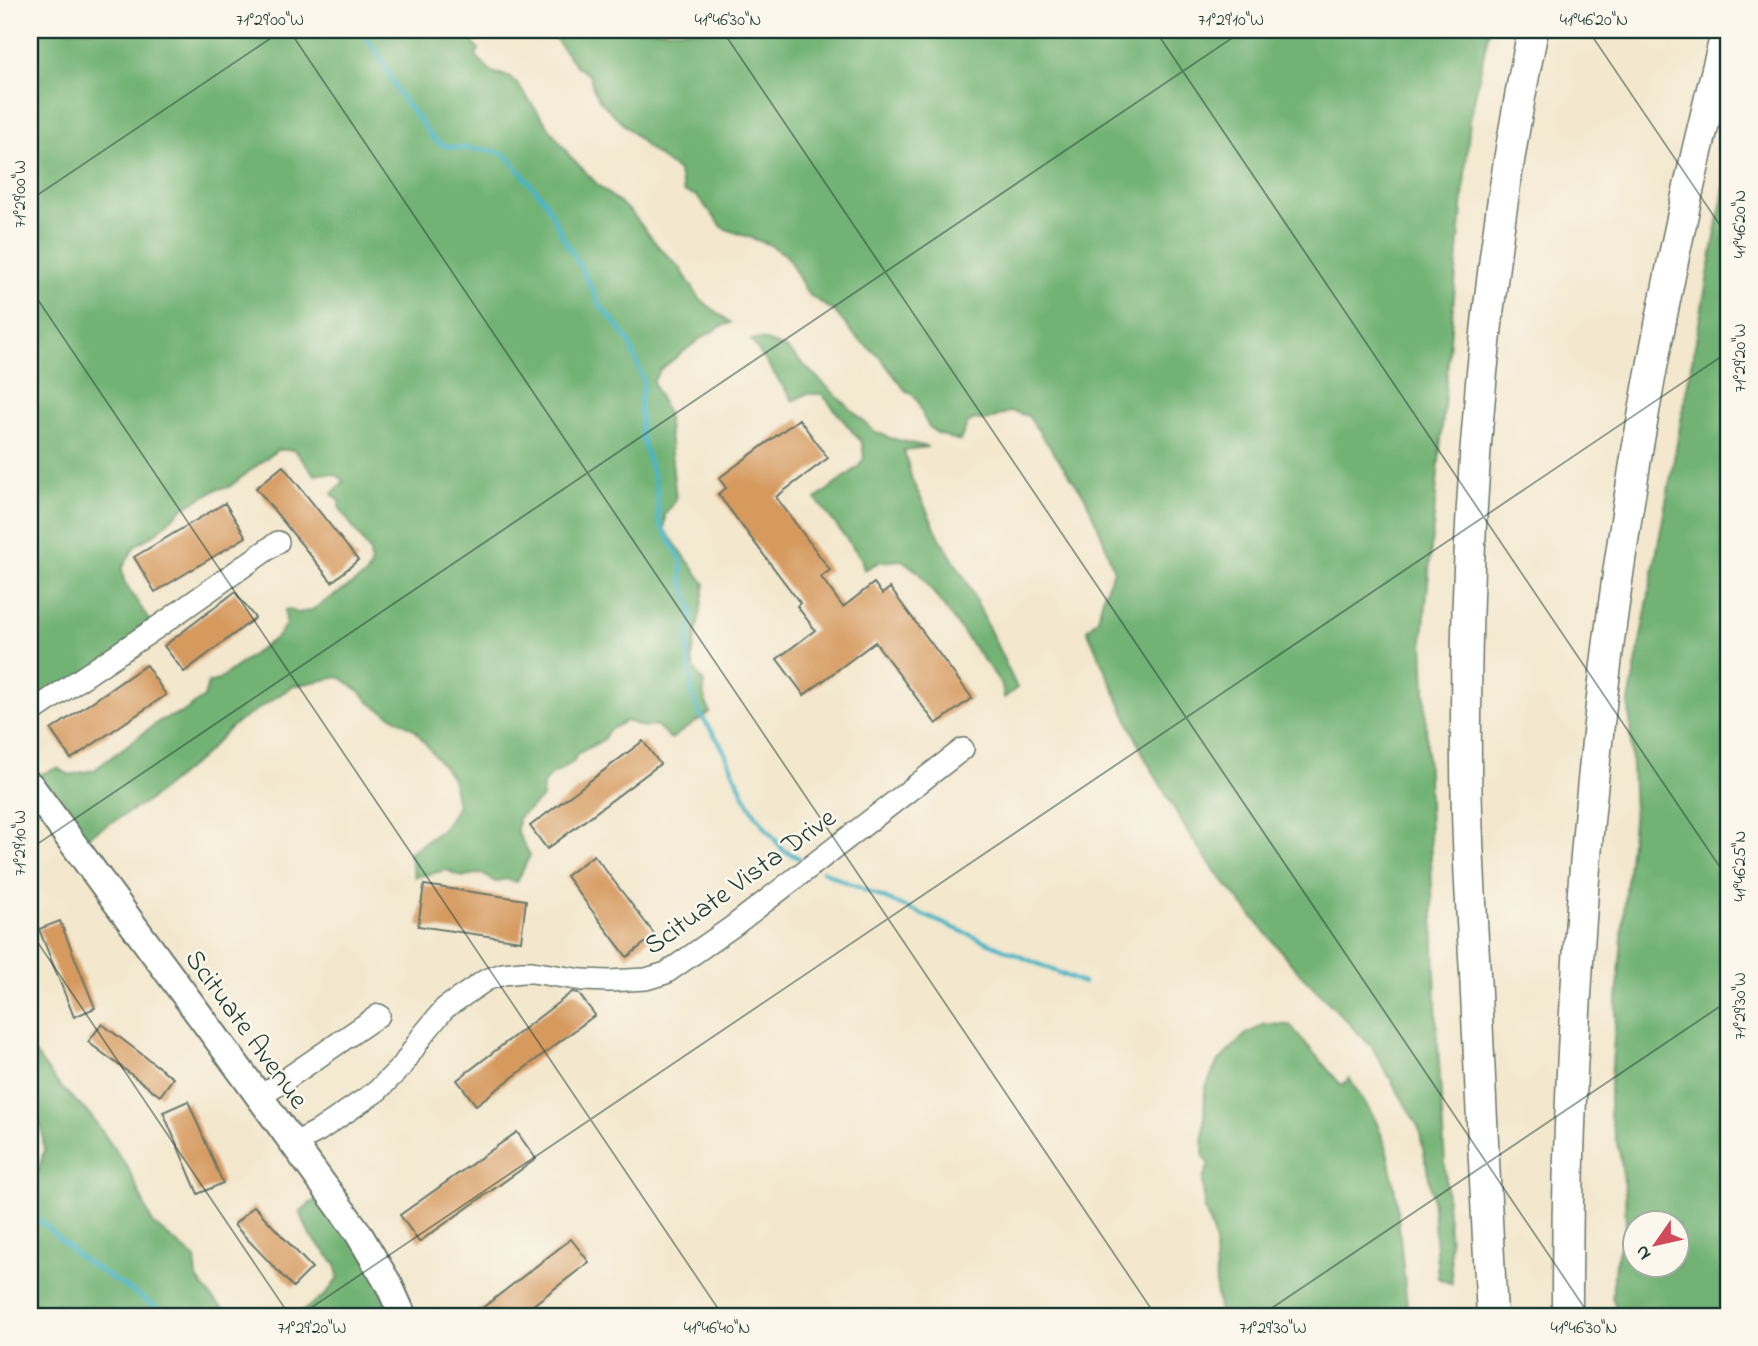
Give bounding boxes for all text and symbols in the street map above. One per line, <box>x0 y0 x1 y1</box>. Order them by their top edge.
text: 71°29'00"W <box>236 8 304 34</box>
text: 41°46'30"N <box>695 8 761 34</box>
text: 71°29'10"W <box>1198 8 1264 34</box>
text: 41°46'20"N <box>1560 8 1628 34</box>
text: 71°29'00"W <box>8 160 34 228</box>
text: 41°46'20"N <box>1728 190 1754 258</box>
text: 71°29'20"W <box>1728 323 1754 393</box>
street label: Scituate Vista Drive <box>636 799 846 967</box>
text: 71°29'10"W <box>8 810 34 876</box>
text: 41°46'25"N <box>1728 831 1754 901</box>
street label: Scituate Avenue <box>173 942 317 1119</box>
text: 71°29'30"W <box>1728 972 1754 1040</box>
north arrow <box>1622 1210 1692 1280</box>
text: N <box>1629 1239 1659 1265</box>
text: 71°29'20"W <box>277 1316 347 1342</box>
text: 41°46'40"N <box>684 1316 750 1342</box>
text: 71°29'30"W <box>1239 1316 1307 1342</box>
text: 41°46'30"N <box>1551 1316 1617 1342</box>

